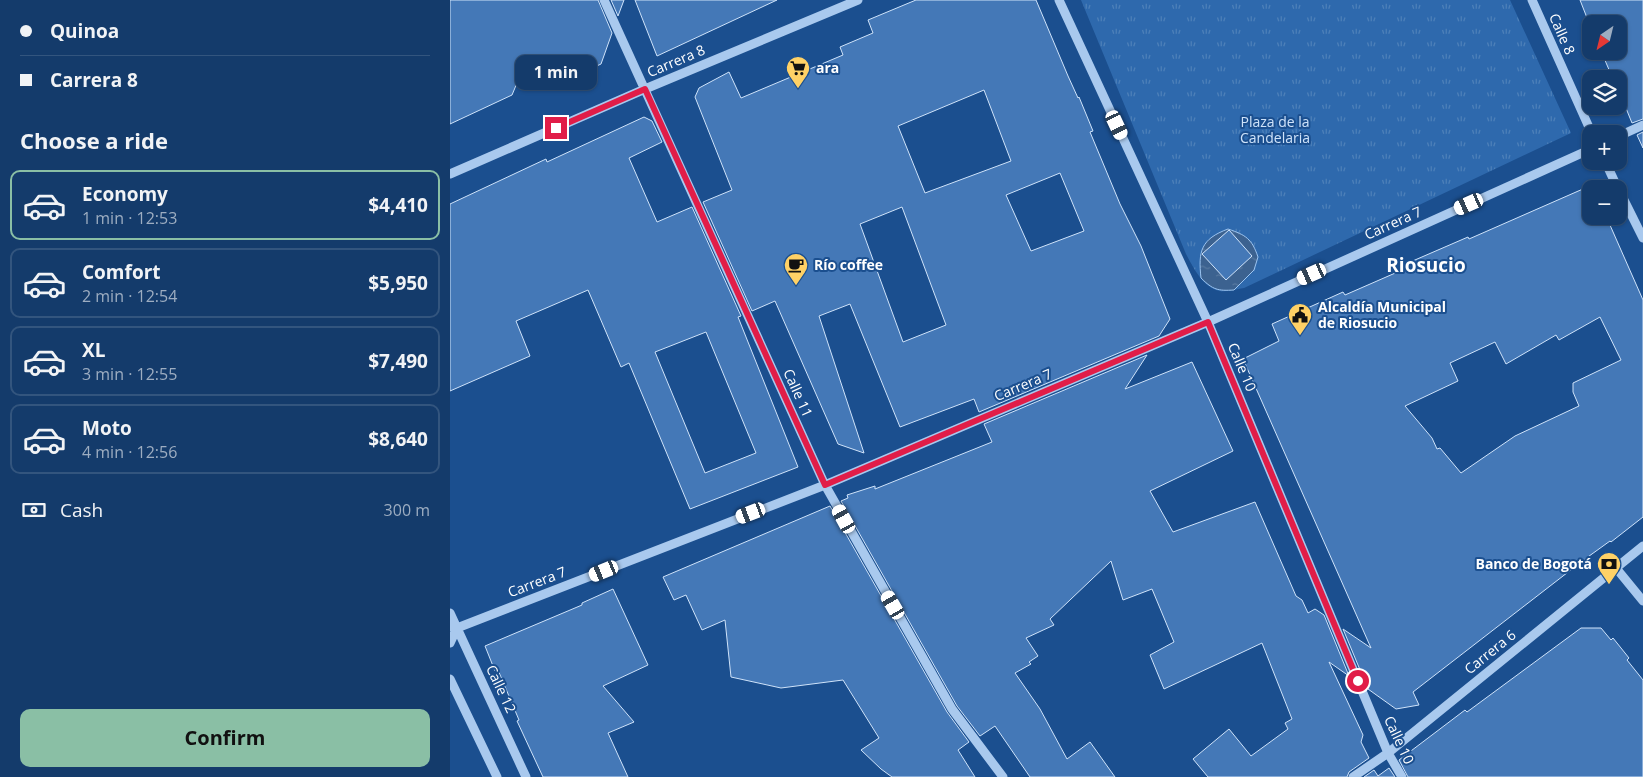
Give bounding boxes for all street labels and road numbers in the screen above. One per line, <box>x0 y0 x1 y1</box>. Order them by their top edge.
street label: Calle 8 <box>1545 10 1580 57</box>
street label: Carrera 8 <box>644 40 708 81</box>
street label: Carrera 7 <box>1361 201 1425 244</box>
street label: Calle 10 <box>1224 340 1261 394</box>
street label: Carrera 7 <box>991 364 1055 405</box>
street label: Calle 11 <box>779 366 818 420</box>
street label: Carrera 7 <box>505 562 569 601</box>
street label: Carrera 6 <box>1460 625 1519 678</box>
street label: Calle 12 <box>482 662 521 716</box>
street label: Calle 10 <box>1380 713 1419 767</box>

